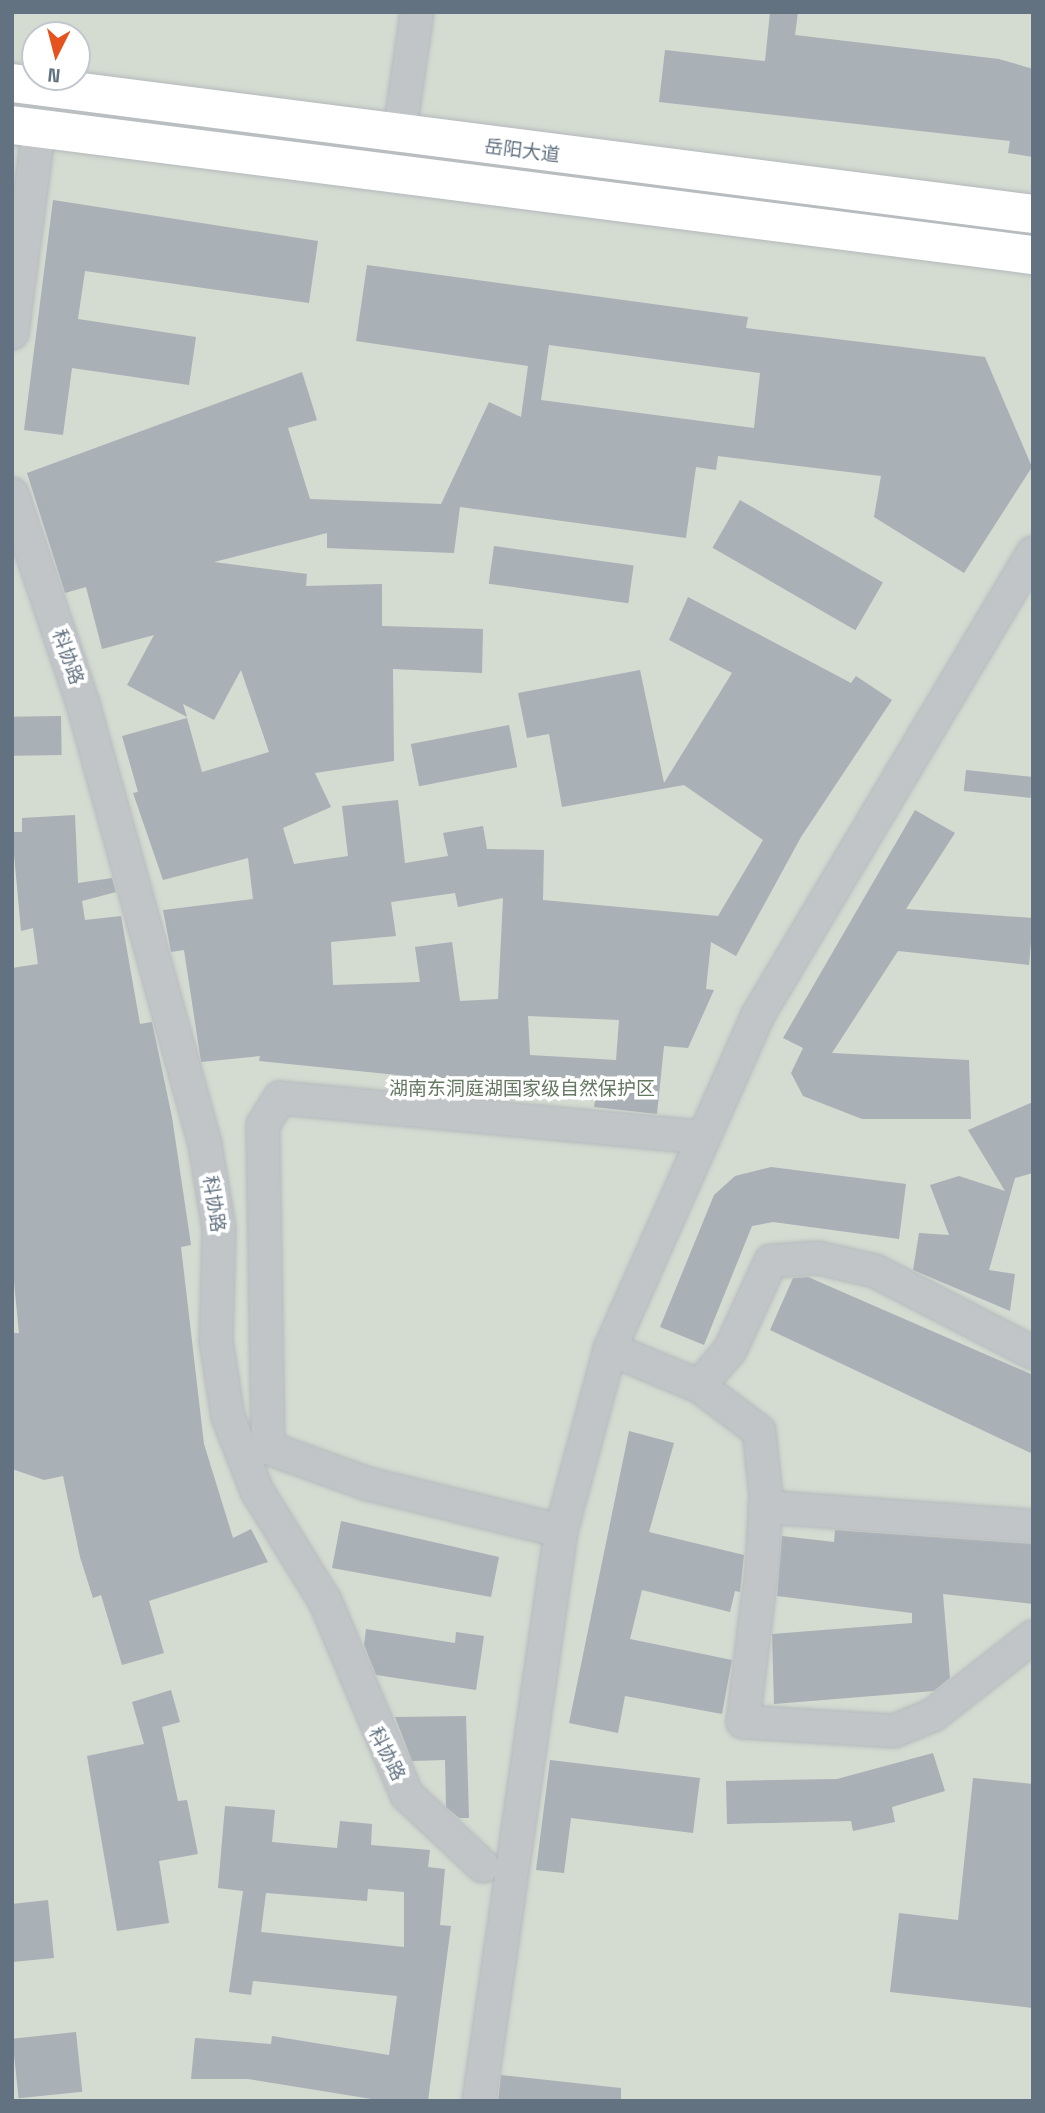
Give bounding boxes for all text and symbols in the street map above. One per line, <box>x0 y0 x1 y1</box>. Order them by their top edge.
north arrow <box>21 21 91 91</box>
text: N <box>46 62 62 88</box>
street label: 岳阳大道 <box>483 135 561 167</box>
street label: 科协路 <box>48 626 88 688</box>
park label: 湖南东洞庭湖国家级自然保护区 <box>389 1078 655 1100</box>
street label: 科协路 <box>199 1174 229 1234</box>
street label: 科协路 <box>364 1723 410 1785</box>

